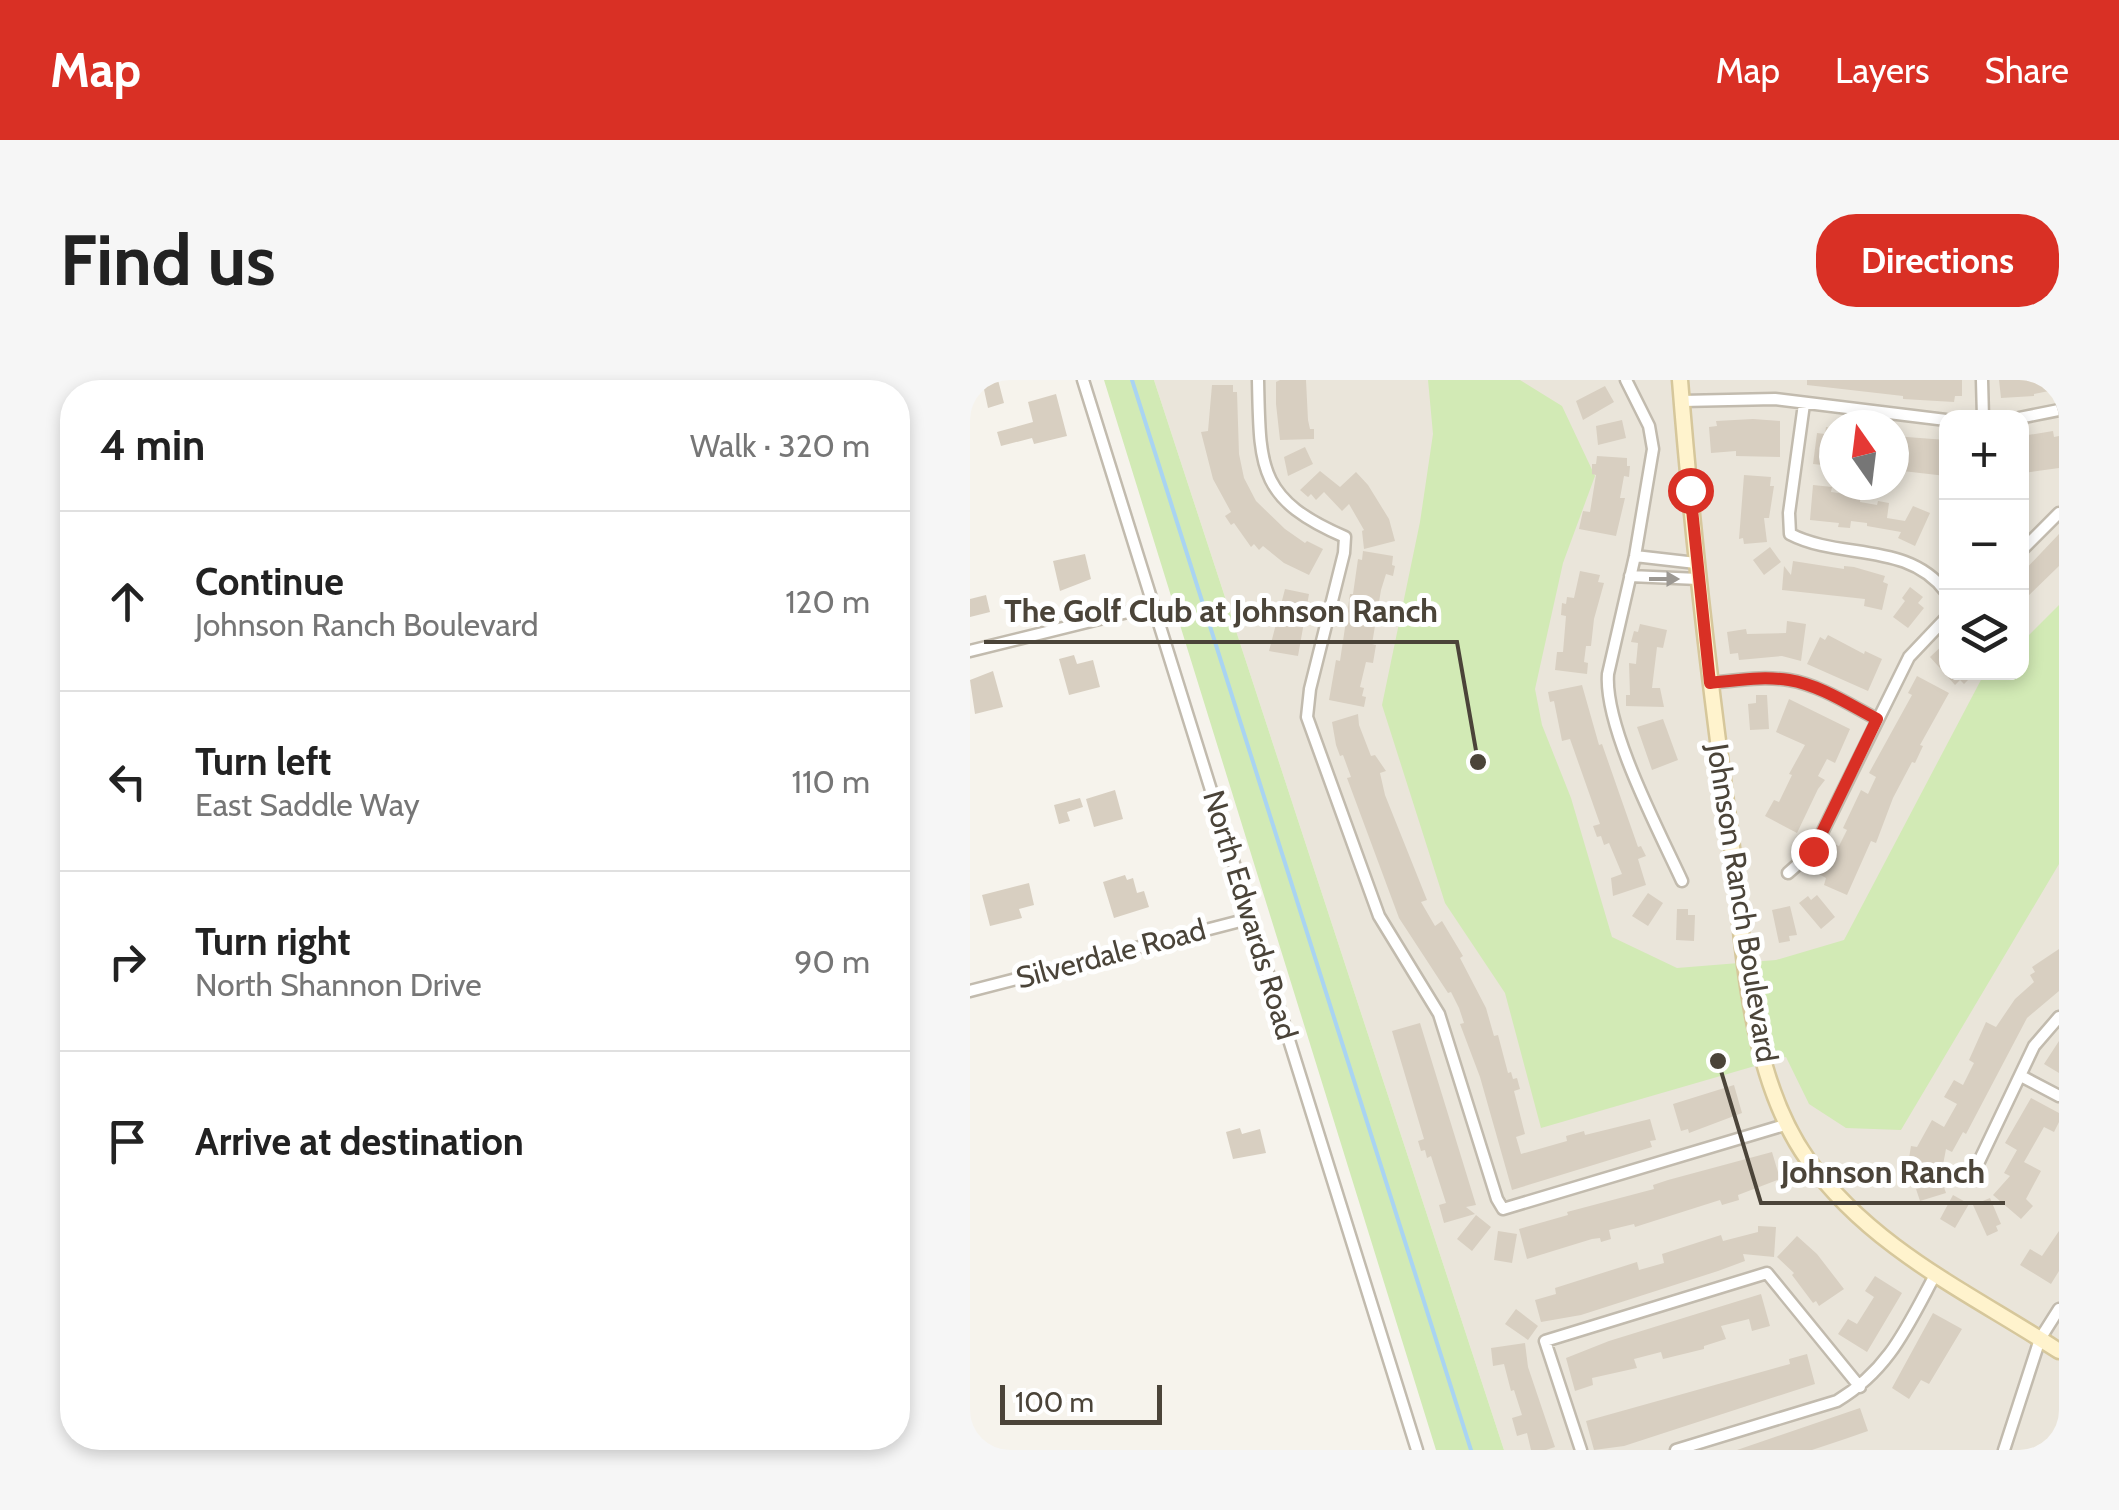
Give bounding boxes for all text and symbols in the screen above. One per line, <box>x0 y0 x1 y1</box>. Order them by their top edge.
text: Map <box>50 41 141 99</box>
text: Map <box>1716 49 1780 92</box>
text: Layers <box>1835 49 1929 92</box>
text: Share <box>1984 49 2069 92</box>
button: Directions <box>1816 214 2059 307</box>
text: Find us <box>60 217 276 303</box>
north arrow <box>1819 410 1909 500</box>
map controls <box>1939 410 2029 680</box>
button: + <box>1939 410 2029 500</box>
text: 4 min <box>100 419 205 471</box>
text: Walk · 320 m <box>690 426 870 465</box>
route start <box>1668 468 1714 514</box>
button: − <box>1939 500 2029 590</box>
text: Continue <box>195 558 344 605</box>
one-way arrow <box>1648 571 1680 587</box>
icon: ahead <box>100 574 155 629</box>
callout: The Golf Club at Johnson Ranch <box>984 580 1457 642</box>
text: 120 m <box>785 582 870 621</box>
button: layers <box>1939 590 2029 680</box>
text: The Golf Club at Johnson Ranch <box>1004 591 1438 630</box>
text: Johnson Ranch Boulevard <box>195 605 538 644</box>
text: Turn left <box>195 738 331 785</box>
street label: Johnson Ranch Boulevard <box>1699 740 1786 1065</box>
icon: left <box>100 754 155 809</box>
text: 110 m <box>792 762 870 801</box>
text: East Saddle Way <box>195 785 420 824</box>
street label: North Edwards Road <box>1195 786 1306 1044</box>
route end <box>1791 829 1837 875</box>
street label: Silverdale Road <box>1012 910 1210 997</box>
text: Turn right <box>195 918 351 965</box>
icon: right <box>100 934 155 989</box>
text: 90 m <box>794 942 870 981</box>
text: North Shannon Drive <box>195 965 482 1004</box>
icon: arrive <box>100 1114 155 1169</box>
text: Arrive at destination <box>195 1118 524 1165</box>
callout: Johnson Ranch <box>1761 1141 2005 1203</box>
text: Johnson Ranch <box>1780 1152 1985 1191</box>
scale bar <box>1000 1380 1162 1424</box>
text: 100 m <box>1015 1385 1094 1419</box>

